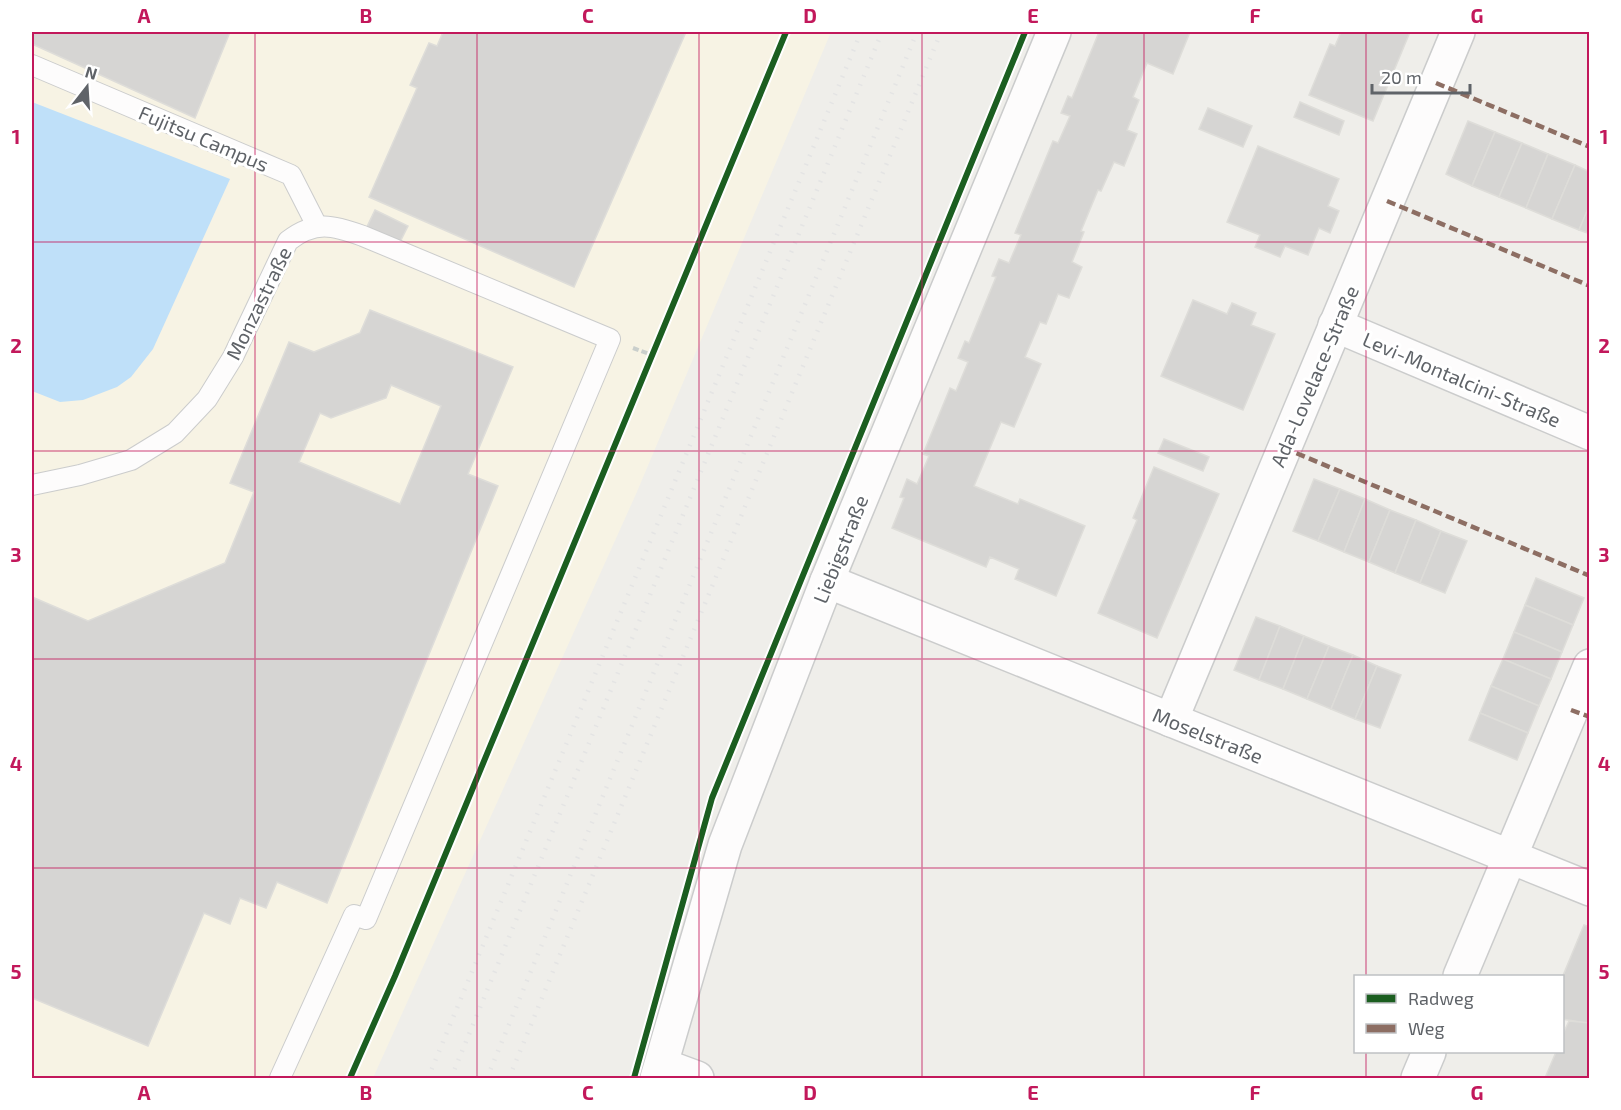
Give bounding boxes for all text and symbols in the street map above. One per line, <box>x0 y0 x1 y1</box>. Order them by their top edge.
text: A <box>137 3 151 27</box>
text: B <box>360 3 372 27</box>
text: C <box>582 3 594 27</box>
text: D <box>803 3 817 27</box>
text: E <box>1027 3 1039 27</box>
text: F <box>1249 3 1261 27</box>
text: G <box>1471 3 1483 27</box>
north arrow <box>57 57 117 117</box>
scale bar <box>1372 57 1470 95</box>
text: N <box>83 61 100 83</box>
text: 20 m <box>1381 66 1422 88</box>
street label: Fujitsu Campus <box>136 100 272 176</box>
text: 1 <box>12 124 20 148</box>
text: 1 <box>1600 124 1608 148</box>
street label: Monzastraße <box>220 243 296 363</box>
street label: Ada-Lovelace-Straße <box>1265 282 1363 470</box>
street label: Levi-Montalcini-Straße <box>1359 326 1565 432</box>
text: 2 <box>10 333 22 357</box>
text: 2 <box>1598 333 1610 357</box>
street label: Liebigstraße <box>807 491 873 607</box>
text: 3 <box>10 542 22 566</box>
text: 3 <box>1598 542 1610 566</box>
street label: Moselstraße <box>1149 702 1267 768</box>
text: 4 <box>10 751 23 775</box>
text: 4 <box>1598 751 1611 775</box>
text: 5 <box>10 959 22 983</box>
text: 5 <box>1598 959 1610 983</box>
legend <box>1354 975 1564 1053</box>
text: Radweg <box>1408 987 1474 1009</box>
text: Weg <box>1408 1017 1444 1039</box>
text: A <box>137 1080 151 1104</box>
text: B <box>360 1080 372 1104</box>
text: C <box>582 1080 594 1104</box>
text: D <box>803 1080 817 1104</box>
text: E <box>1027 1080 1039 1104</box>
text: F <box>1249 1080 1261 1104</box>
text: G <box>1471 1080 1483 1104</box>

